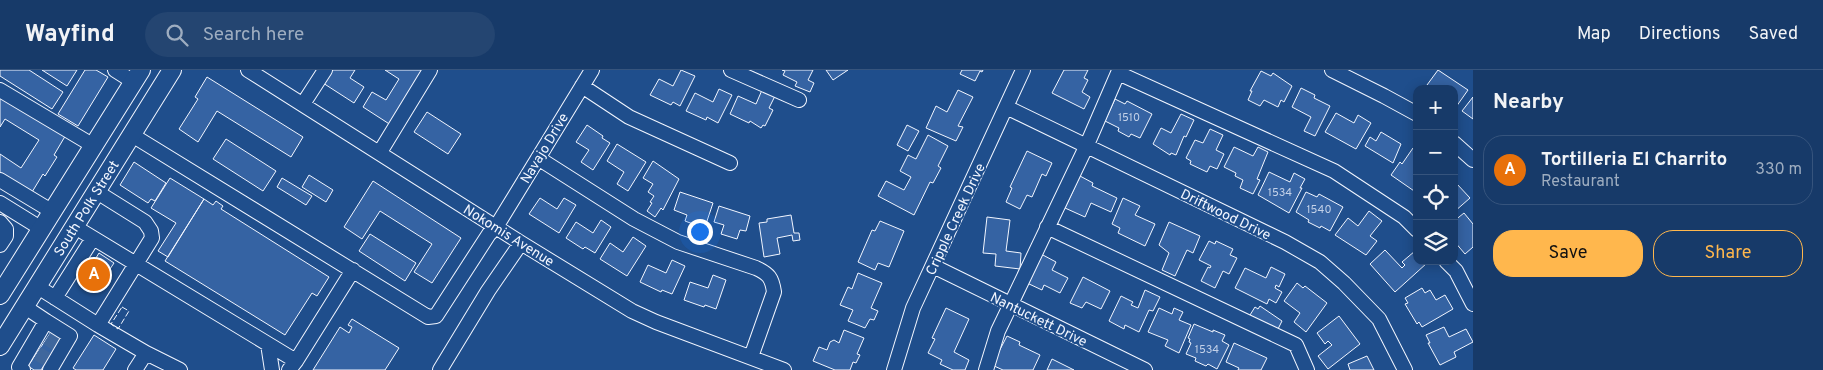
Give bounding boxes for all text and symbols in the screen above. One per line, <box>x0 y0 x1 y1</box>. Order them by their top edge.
search box <box>145 12 495 57</box>
text: Wayfind <box>25 20 115 50</box>
icon: search <box>163 21 191 49</box>
text: Search here <box>203 23 304 47</box>
text: Map <box>1577 23 1611 46</box>
text: Directions <box>1639 23 1721 46</box>
text: Saved <box>1749 23 1798 46</box>
map controls <box>1413 85 1458 265</box>
button: + <box>1413 85 1458 130</box>
text: Nearby <box>1493 89 1564 116</box>
street label: Navajo Drive <box>518 110 573 187</box>
house number: 1510 <box>1118 111 1140 125</box>
button: − <box>1413 130 1458 175</box>
text: Tortilleria El Charrito <box>1541 148 1727 172</box>
street label: South Polk Street <box>51 158 124 260</box>
text: A <box>1504 160 1516 180</box>
text: 330 m <box>1755 160 1802 180</box>
street label: Cripple Creek Drive <box>923 161 990 278</box>
text: Restaurant <box>1541 172 1620 192</box>
button: locate <box>1413 175 1458 220</box>
street label: Driftwood Drive <box>1177 186 1273 245</box>
house number: 1534 <box>1268 186 1292 200</box>
street label: Nokomis Avenue <box>460 201 557 271</box>
house number: 1540 <box>1306 203 1332 217</box>
your location <box>687 219 713 245</box>
button: layers <box>1413 220 1458 265</box>
button: Save <box>1493 230 1643 277</box>
button: Share <box>1653 230 1803 277</box>
pin: A <box>78 256 110 294</box>
street label: Nantuckett Drive <box>987 290 1090 351</box>
house number: 1534 <box>1195 343 1219 357</box>

